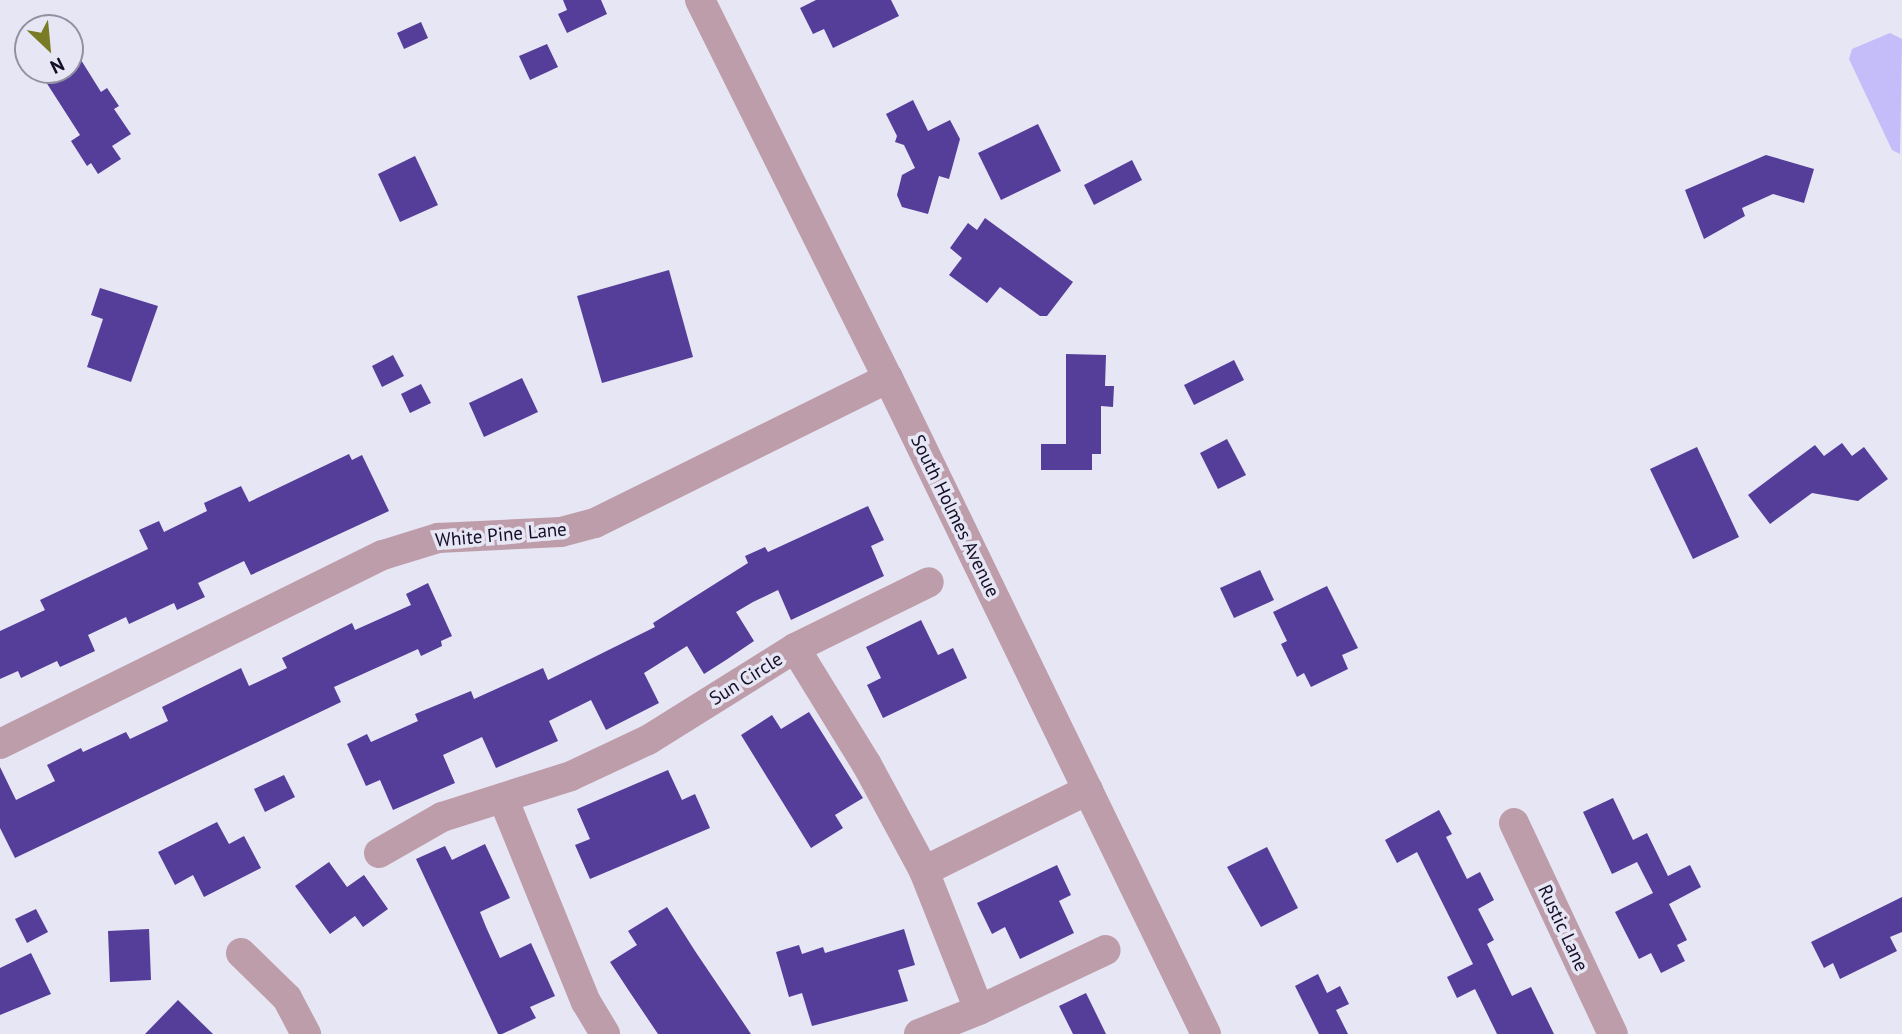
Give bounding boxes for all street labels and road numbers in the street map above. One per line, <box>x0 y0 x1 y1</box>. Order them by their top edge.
street label: South Holmes Avenue <box>906 431 1004 601</box>
street label: White Pine Lane <box>434 518 568 552</box>
street label: Sun Circle <box>705 648 787 710</box>
street label: Rustic Lane <box>1533 881 1593 975</box>

